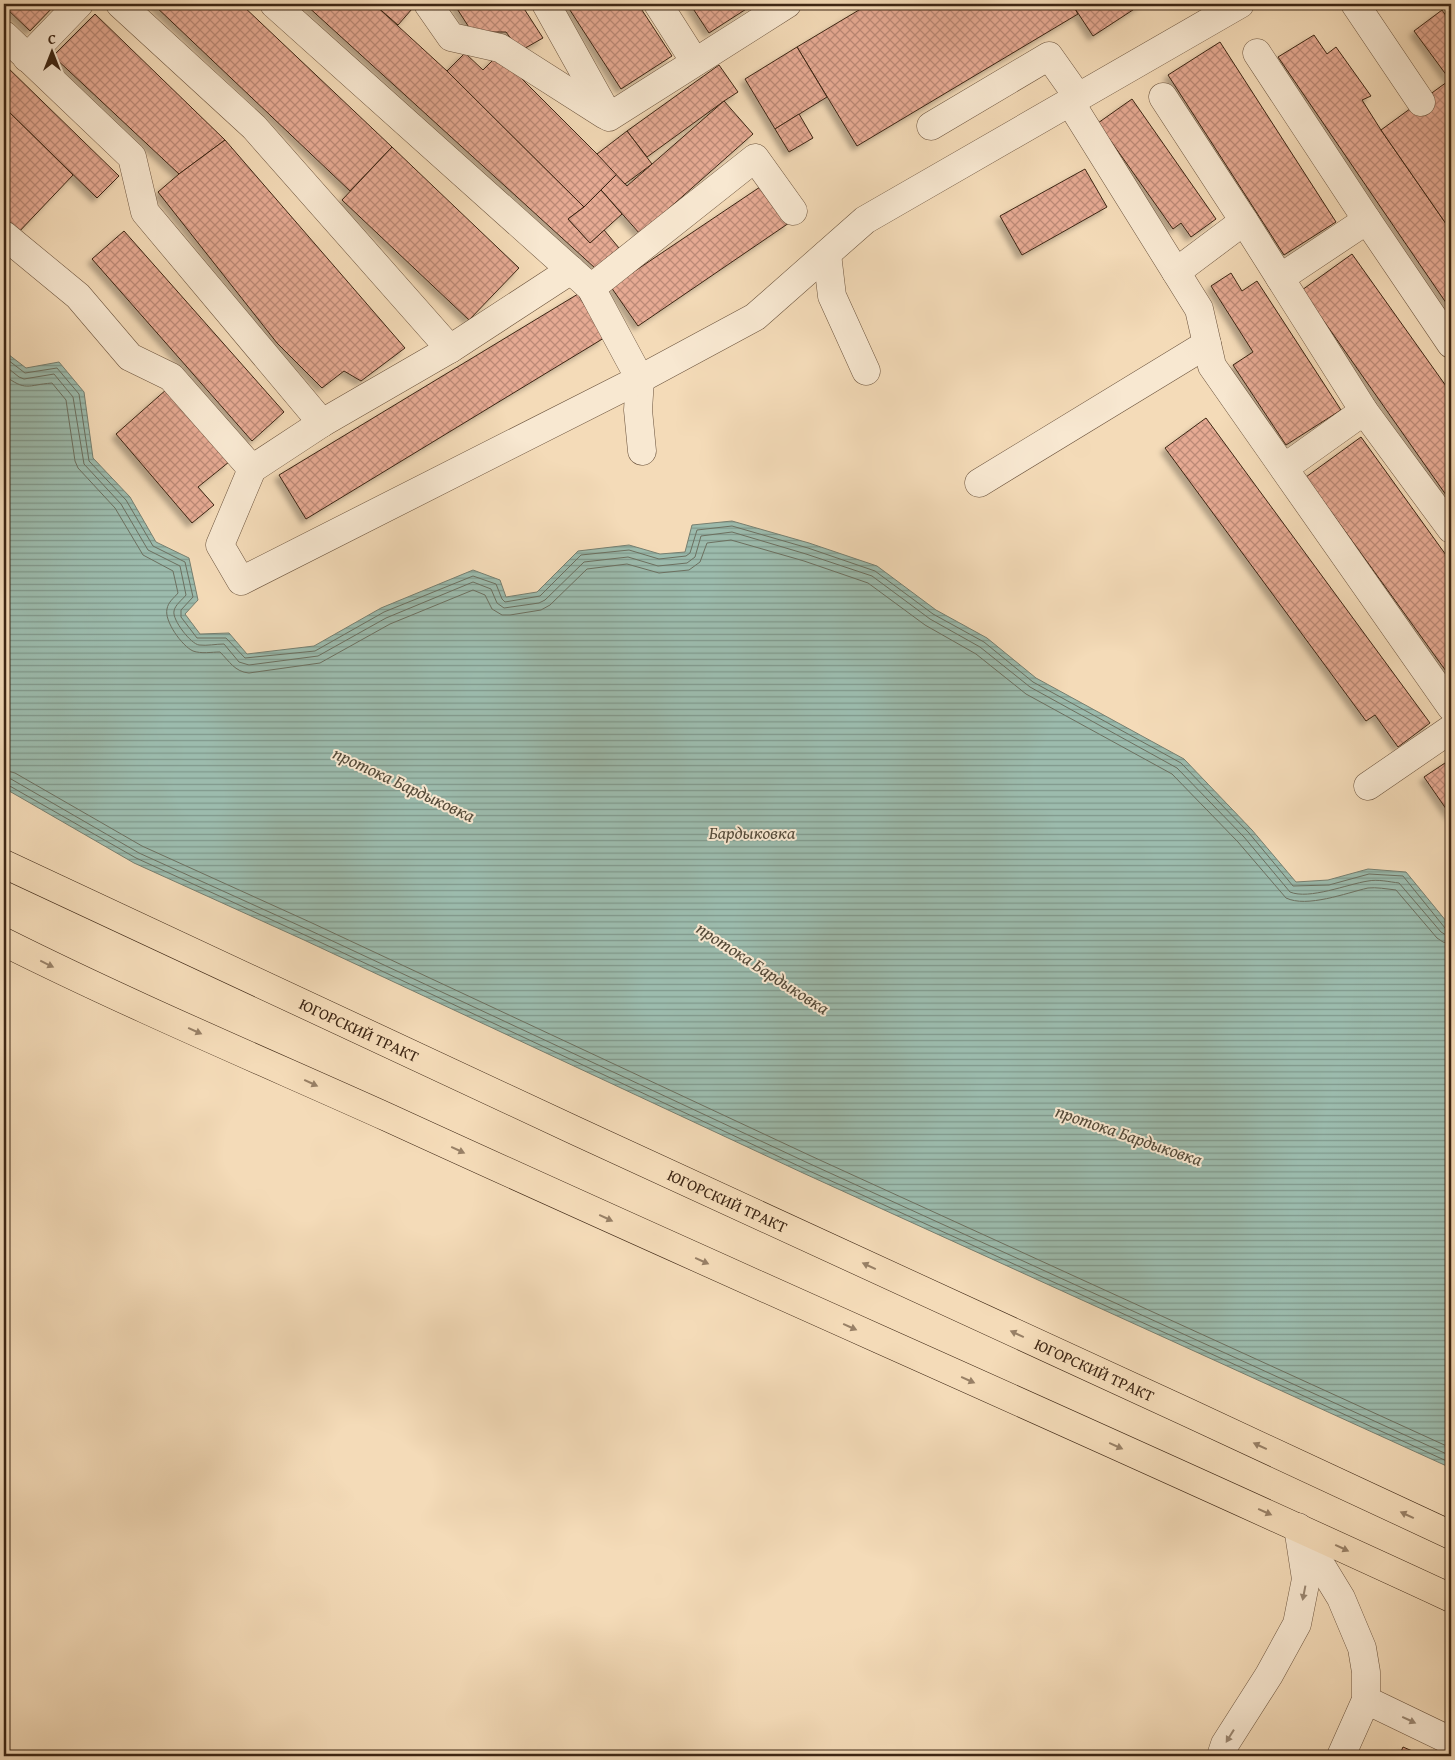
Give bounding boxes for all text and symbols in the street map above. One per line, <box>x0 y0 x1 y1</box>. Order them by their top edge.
north arrow <box>28 28 78 78</box>
text: С <box>48 29 56 49</box>
water label: протока Бардыковка <box>329 739 480 829</box>
water label: Бардыковка <box>709 819 796 846</box>
water label: протока Бардыковка <box>691 915 835 1022</box>
one-way arrow <box>40 960 55 968</box>
street label: ЮГОРСКИЙ ТРАКТ <box>295 992 423 1068</box>
one-way arrow <box>188 1028 202 1036</box>
one-way arrow <box>304 1079 318 1087</box>
water label: протока Бардыковка <box>1052 1097 1207 1173</box>
one-way arrow <box>451 1147 465 1155</box>
street label: ЮГОРСКИЙ ТРАКТ <box>664 1163 791 1239</box>
one-way arrow <box>599 1214 613 1222</box>
one-way arrow <box>695 1257 709 1265</box>
one-way arrow <box>862 1262 876 1270</box>
one-way arrow <box>843 1323 857 1331</box>
one-way arrow <box>1010 1329 1024 1337</box>
street label: ЮГОРСКИЙ ТРАКТ <box>1031 1332 1158 1408</box>
one-way arrow <box>961 1376 975 1384</box>
one-way arrow <box>1109 1442 1123 1450</box>
one-way arrow <box>1253 1442 1267 1450</box>
one-way arrow <box>1258 1509 1272 1517</box>
one-way arrow <box>1400 1510 1414 1518</box>
one-way arrow <box>1335 1544 1349 1552</box>
one-way arrow <box>1299 1585 1307 1601</box>
one-way arrow <box>1402 1717 1416 1725</box>
one-way arrow <box>1226 1729 1235 1743</box>

